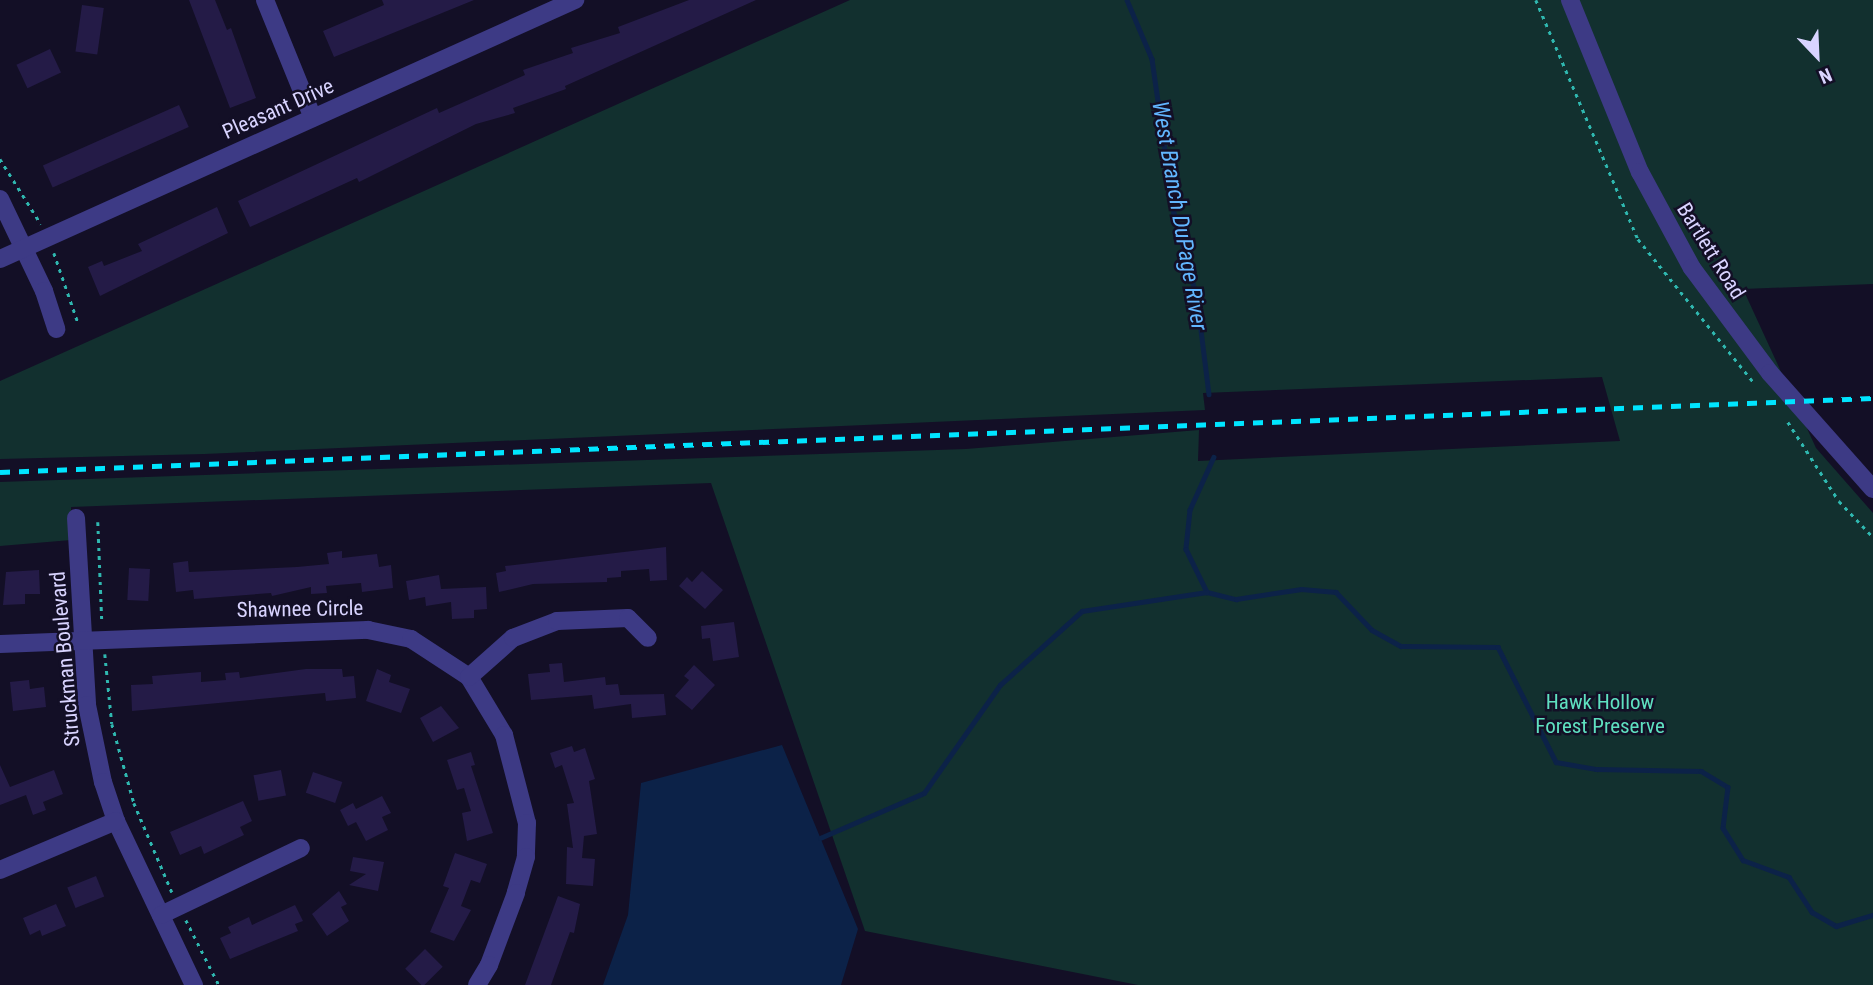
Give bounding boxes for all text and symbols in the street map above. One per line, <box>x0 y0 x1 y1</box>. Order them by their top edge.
north arrow <box>1782 21 1852 91</box>
text: N <box>1816 63 1835 89</box>
street label: Pleasant Drive <box>218 73 338 145</box>
water label: West Branch DuPage River <box>1145 99 1213 333</box>
street label: Bartlett Road <box>1672 198 1750 304</box>
street label: Struckman Boulevard <box>45 570 85 748</box>
street label: Shawnee Circle <box>236 595 364 623</box>
park label: Hawk Hollow Forest Preserve <box>1535 689 1665 739</box>

